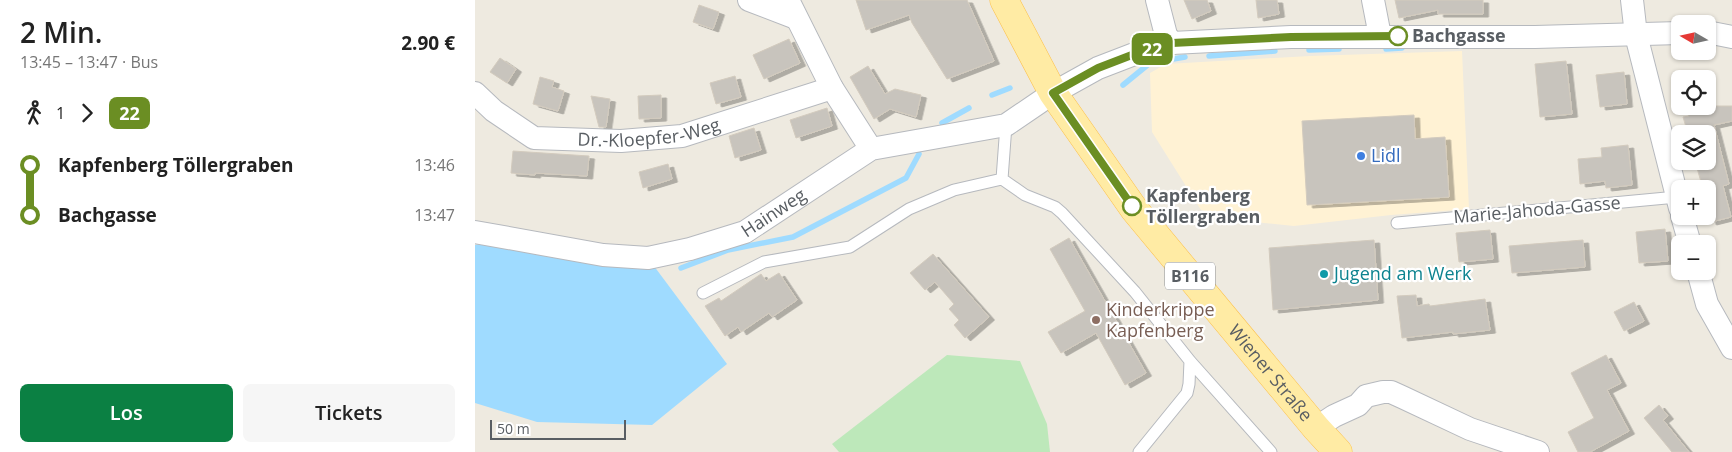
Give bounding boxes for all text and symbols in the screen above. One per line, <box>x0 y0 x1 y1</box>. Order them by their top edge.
text: 2 Min. <box>20 13 102 51</box>
north arrow <box>1671 15 1716 60</box>
map controls <box>1671 15 1716 280</box>
place label: Bachgasse <box>1412 23 1506 47</box>
marker: Bachgasse <box>1388 26 1408 46</box>
text: 2.90 € <box>401 30 455 56</box>
line badge: 22 <box>1129 33 1175 65</box>
text: 22 <box>1142 37 1162 61</box>
text: 13:45 – 13:47 · Bus <box>20 51 158 73</box>
button: locate <box>1671 70 1716 115</box>
icon: walk <box>20 99 48 127</box>
icon: forward <box>73 99 101 127</box>
text: 22 <box>119 101 140 125</box>
text: 1 <box>56 102 65 124</box>
street label: Dr.-Kloepfer-Weg <box>577 112 723 152</box>
button: layers <box>1671 125 1716 170</box>
place label: Lidl <box>1371 143 1401 167</box>
marker: Lidl <box>1355 150 1367 162</box>
text: Kapfenberg Töllergraben <box>58 152 294 178</box>
text: 13:46 <box>414 154 455 176</box>
button: + <box>1671 180 1716 225</box>
street label: Hainweg <box>736 182 810 242</box>
place label: Kapfenberg Töllergraben <box>1146 183 1260 228</box>
street label: Marie-Jahoda-Gasse <box>1452 190 1622 228</box>
marker: Kapfenberg Töllergraben <box>1122 196 1142 216</box>
text: Bachgasse <box>58 202 157 228</box>
text: 13:47 <box>414 204 455 226</box>
button: − <box>1671 235 1716 280</box>
place label: Jugend am Werk <box>1332 261 1472 285</box>
road number: B116 <box>1165 262 1215 290</box>
marker: Jugend am Werk <box>1318 268 1330 280</box>
place label: Kinderkrippe Kapfenberg <box>1106 297 1215 342</box>
marker: Kinderkrippe Kapfenberg <box>1090 314 1102 326</box>
street label: Wiener Straße <box>1224 319 1319 426</box>
button: Los <box>20 384 233 442</box>
button: Tickets <box>243 384 455 442</box>
scale bar <box>490 417 626 440</box>
text: 50 m <box>497 419 530 438</box>

